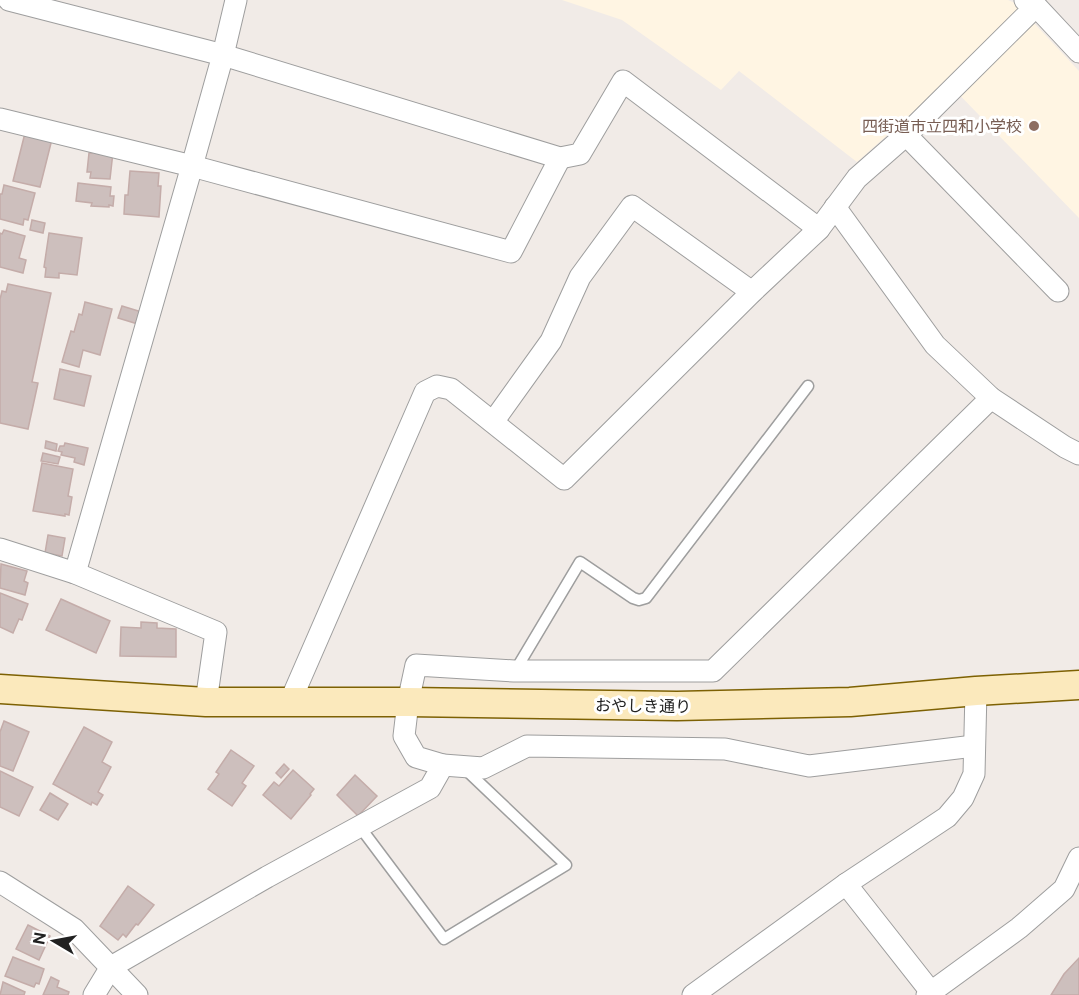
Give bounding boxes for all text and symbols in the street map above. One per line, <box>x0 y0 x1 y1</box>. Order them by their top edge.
place label: 四街道市立四和小学校 <box>862 117 1022 136</box>
marker: 四街道市立四和小学校 <box>1027 119 1041 133</box>
street label: おやしき通り <box>595 696 691 716</box>
north arrow <box>24 911 84 971</box>
text: N <box>29 931 50 946</box>

